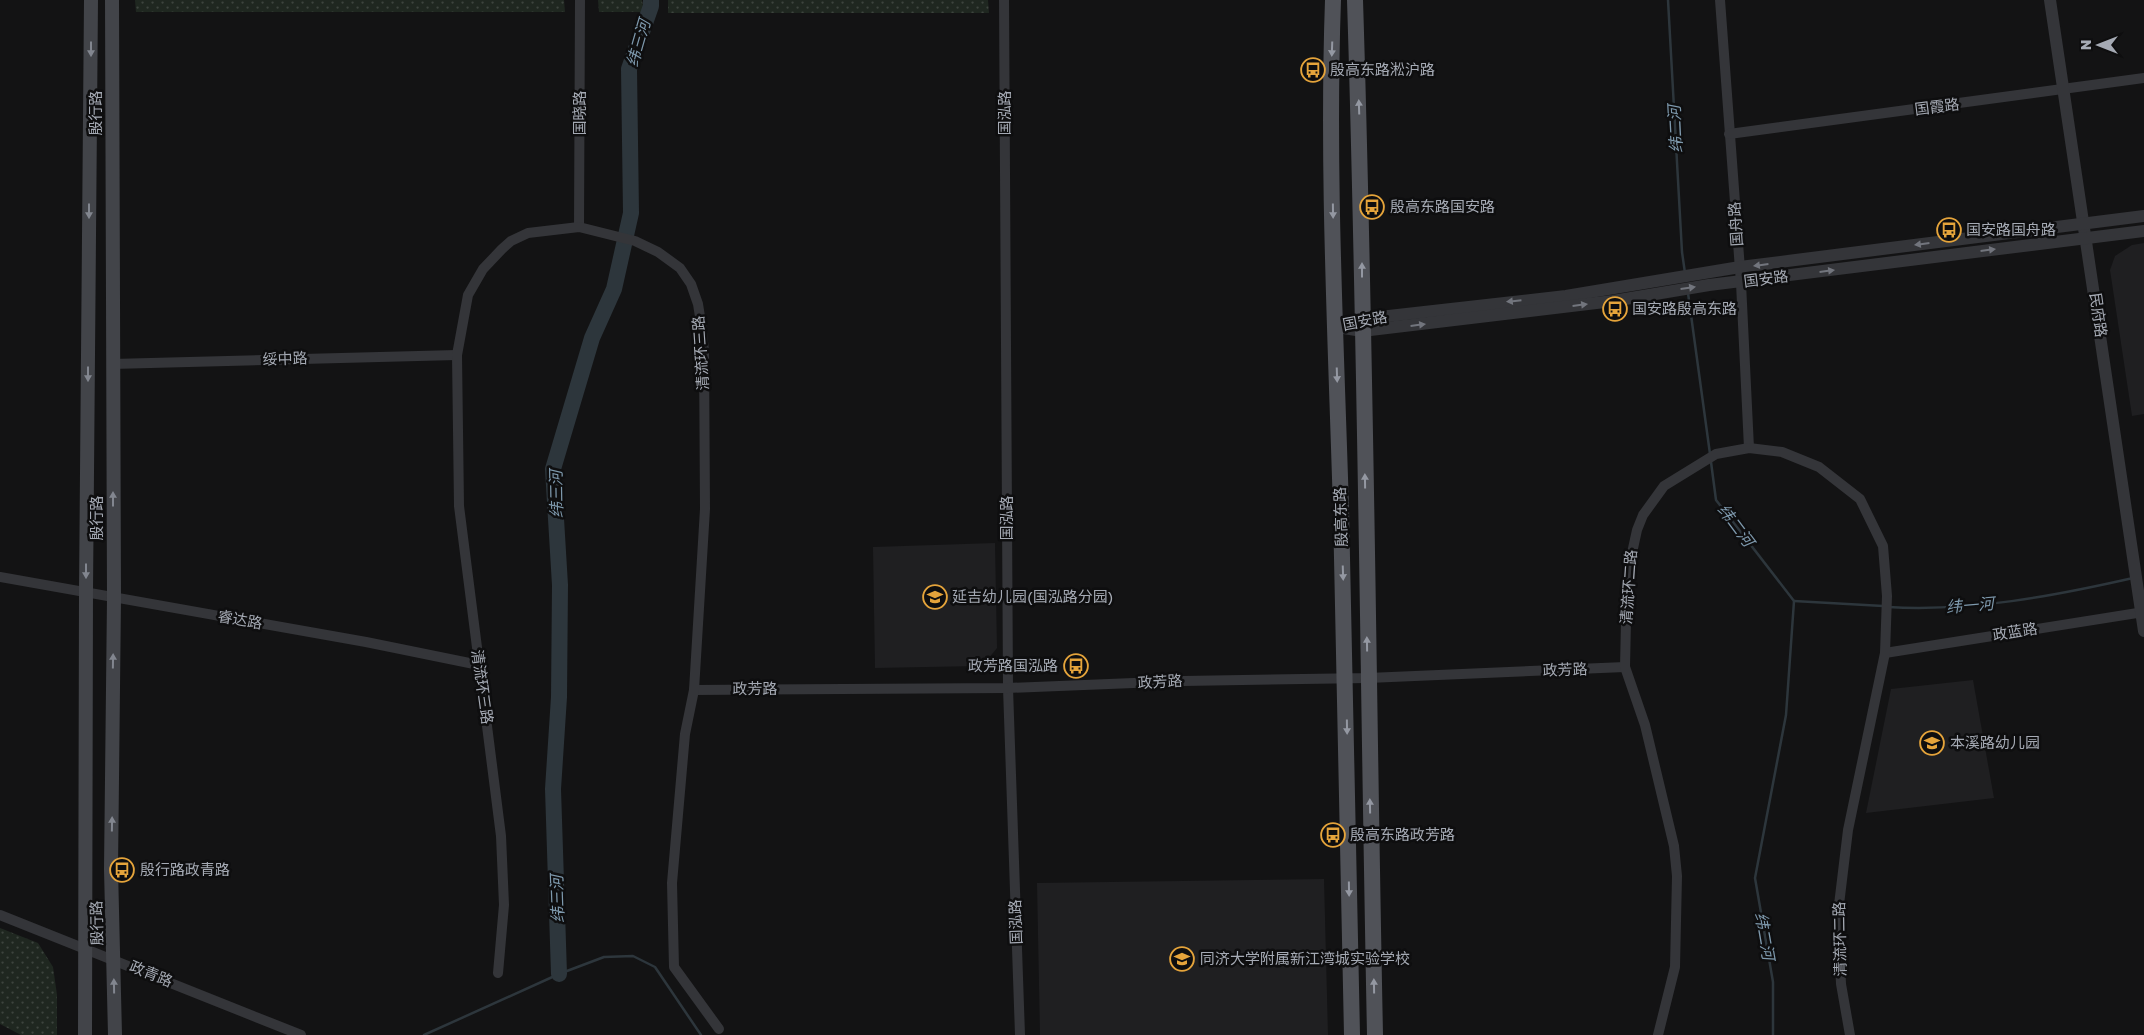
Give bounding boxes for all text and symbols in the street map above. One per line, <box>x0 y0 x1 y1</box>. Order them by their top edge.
water label: 纬三河 <box>622 14 655 69</box>
north arrow <box>2074 20 2124 70</box>
text: N <box>2077 40 2094 50</box>
one-way arrow <box>87 41 95 57</box>
one-way arrow <box>1327 41 1335 57</box>
bus stop icon: 殷高东路淞沪路 <box>1300 57 1326 83</box>
place label: 殷高东路淞沪路 <box>1330 60 1435 78</box>
street label: 殷行路 <box>86 90 104 136</box>
street label: 国晓路 <box>570 90 588 136</box>
street label: 国泓路 <box>995 90 1013 136</box>
street label: 国霞路 <box>1913 94 1960 118</box>
one-way arrow <box>1354 99 1362 115</box>
water label: 纬二河 <box>1664 102 1686 153</box>
bus stop icon: 殷高东路国安路 <box>1359 194 1385 220</box>
place label: 殷高东路国安路 <box>1390 197 1495 215</box>
street label: 国舟路 <box>1724 201 1746 247</box>
one-way arrow <box>85 203 93 219</box>
one-way arrow <box>1329 203 1337 219</box>
bus stop icon: 国安路国舟路 <box>1936 217 1962 243</box>
place label: 国安路国舟路 <box>1966 220 2056 238</box>
one-way arrow <box>1914 241 1930 249</box>
one-way arrow <box>1981 246 1997 254</box>
one-way arrow <box>1753 261 1769 269</box>
one-way arrow <box>1358 262 1366 278</box>
street label: 国安路 <box>1742 266 1789 290</box>
one-way arrow <box>1820 267 1836 275</box>
one-way arrow <box>1680 284 1696 292</box>
street label: 民府路 <box>2087 291 2111 338</box>
bus stop icon: 国安路殷高东路 <box>1602 296 1628 322</box>
one-way arrow <box>1506 297 1522 305</box>
place label: 国安路殷高东路 <box>1632 299 1737 317</box>
one-way arrow <box>1572 301 1588 309</box>
street label: 国安路 <box>1341 307 1389 333</box>
street label: 清流环三路 <box>688 315 712 391</box>
one-way arrow <box>1410 321 1426 329</box>
street label: 绥中路 <box>262 348 308 368</box>
one-way arrow <box>84 366 92 382</box>
one-way arrow <box>1333 368 1341 384</box>
water label: 纬三河 <box>546 467 566 518</box>
one-way arrow <box>1361 473 1369 489</box>
street label: 殷高东路 <box>1330 487 1350 547</box>
one-way arrow <box>109 491 117 507</box>
street label: 殷行路 <box>87 495 105 541</box>
street label: 国泓路 <box>997 495 1015 541</box>
water label: 纬二河 <box>1714 500 1760 553</box>
street label: 清流环二路 <box>1616 549 1640 625</box>
one-way arrow <box>82 563 90 579</box>
one-way arrow <box>1339 565 1347 581</box>
school or university icon: 延吉幼儿园(国泓路分园) <box>922 584 948 610</box>
place label: 延吉幼儿园(国泓路分园) <box>952 587 1113 605</box>
water label: 纬一河 <box>1945 593 1998 617</box>
street label: 睿达路 <box>216 606 264 632</box>
street label: 政蓝路 <box>1991 619 2038 643</box>
one-way arrow <box>1363 636 1371 652</box>
street label: 清流环三路 <box>469 648 497 725</box>
one-way arrow <box>110 653 118 669</box>
bus stop icon: 政芳路国泓路 <box>1063 653 1089 679</box>
place label: 政芳路国泓路 <box>968 656 1058 674</box>
street label: 政芳路 <box>1542 659 1588 679</box>
street label: 政芳路 <box>1137 671 1183 691</box>
street label: 政芳路 <box>732 679 778 697</box>
one-way arrow <box>1343 719 1351 735</box>
school or university icon: 本溪路幼儿园 <box>1919 730 1945 756</box>
place label: 本溪路幼儿园 <box>1950 733 2040 751</box>
one-way arrow <box>1366 798 1374 814</box>
one-way arrow <box>108 816 116 832</box>
bus stop icon: 殷高东路政芳路 <box>1320 822 1346 848</box>
place label: 殷高东路政芳路 <box>1350 825 1455 843</box>
bus stop icon: 殷行路政青路 <box>109 857 135 883</box>
place label: 殷行路政青路 <box>140 860 230 878</box>
water label: 纬三河 <box>546 872 568 923</box>
one-way arrow <box>1346 882 1354 898</box>
street label: 国泓路 <box>1005 899 1025 945</box>
street label: 殷行路 <box>87 900 105 946</box>
street label: 清流环二路 <box>1829 901 1849 977</box>
water label: 纬二河 <box>1751 911 1780 964</box>
school or university icon: 同济大学附属新江湾城实验学校 <box>1169 946 1195 972</box>
place label: 同济大学附属新江湾城实验学校 <box>1200 949 1410 967</box>
street label: 政青路 <box>127 956 176 990</box>
one-way arrow <box>110 978 118 994</box>
one-way arrow <box>1370 978 1378 994</box>

